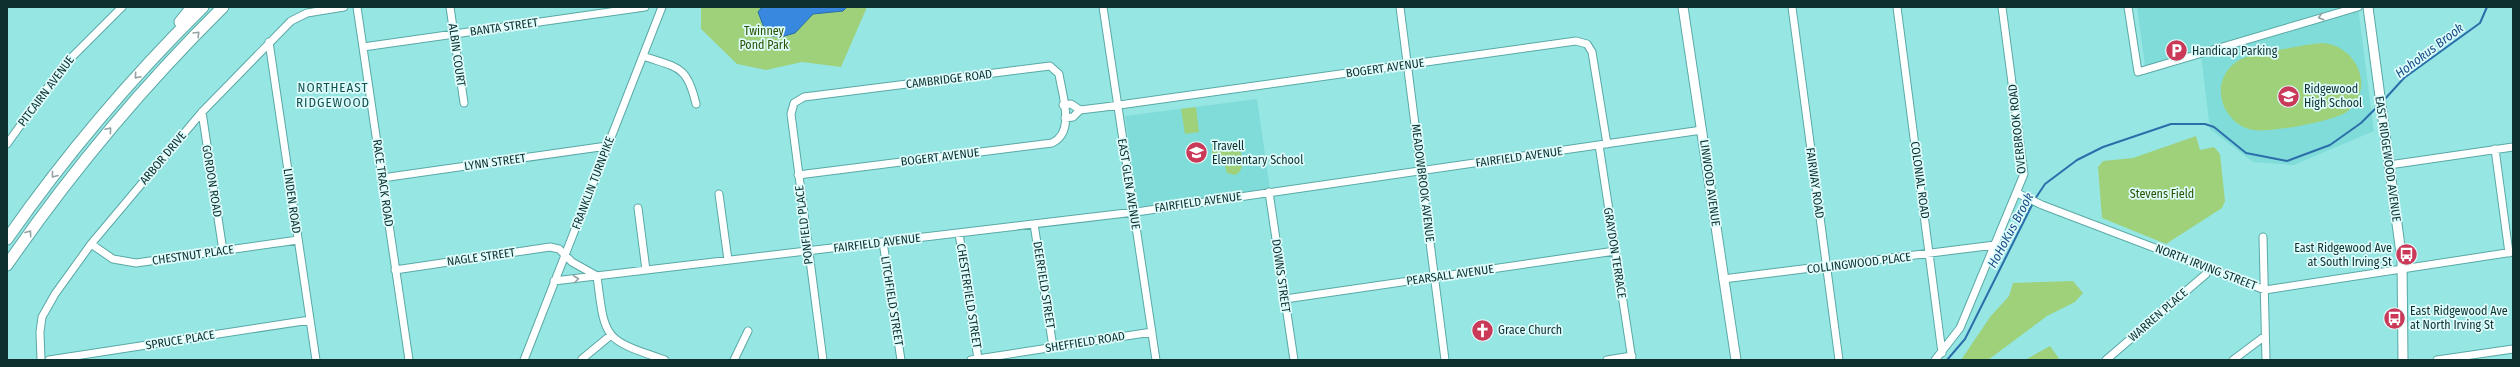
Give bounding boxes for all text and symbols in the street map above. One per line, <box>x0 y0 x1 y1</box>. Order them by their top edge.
one-way arrow <box>2318 13 2324 21</box>
street label: BANTA STREET <box>469 15 539 39</box>
water label: Hohokus Brook <box>2392 20 2467 81</box>
street label: ALBIN COURT <box>446 22 468 88</box>
park label: Twinney Pond Park <box>739 24 789 52</box>
one-way arrow <box>192 31 199 39</box>
parking icon: Handicap Parking <box>2164 38 2190 64</box>
place label: Handicap Parking <box>2192 44 2278 58</box>
street label: PITCAIRN AVENUE <box>15 53 77 129</box>
street label: BOGERT AVENUE <box>1345 56 1426 80</box>
street label: CAMBRIDGE ROAD <box>905 67 993 91</box>
one-way arrow <box>135 71 142 79</box>
district label: NORTHEAST RIDGEWOOD <box>296 80 370 110</box>
place label: Ridgewood High School <box>2304 82 2362 110</box>
street label: OVERBROOK ROAD <box>2005 83 2029 175</box>
school or university icon: Ridgewood High School <box>2275 83 2301 109</box>
street label: EAST RIDGEWOOD AVENUE <box>2372 95 2404 223</box>
street label: MEADOWBROOK AVENUE <box>1409 123 1437 243</box>
one-way arrow <box>105 128 112 135</box>
street label: ARBOR DRIVE <box>137 128 189 187</box>
street label: FRANKLIN TURNPIKE <box>569 134 617 231</box>
street label: RACE TRACK ROAD <box>370 138 396 228</box>
street label: EAST GLEN AVENUE <box>1115 138 1143 231</box>
place label: Travell Elementary School <box>1212 139 1303 167</box>
street label: LINWOOD AVENUE <box>1697 139 1723 228</box>
school or university icon: Travell Elementary School <box>1184 140 1210 166</box>
street label: COLONIAL ROAD <box>1908 141 1932 219</box>
street label: GORDON ROAD <box>199 144 225 218</box>
street label: FAIRFIELD AVENUE <box>1475 144 1564 170</box>
street label: BOGERT AVENUE <box>900 145 980 169</box>
street label: FAIRWAY ROAD <box>1803 147 1827 219</box>
street label: LYNN STREET <box>463 151 527 173</box>
street label: LINDEN ROAD <box>281 168 303 234</box>
one-way arrow <box>52 171 59 178</box>
street label: PONFIELD PLACE <box>792 184 816 265</box>
park label: Stevens Field <box>2130 187 2194 201</box>
street label: FAIRFIELD AVENUE <box>1154 189 1243 215</box>
water label: HoHoKus Brook <box>1984 190 2037 270</box>
street label: GRAYDON TERRACE <box>1601 207 1629 300</box>
one-way arrow <box>25 230 32 237</box>
street label: FAIRFIELD AVENUE <box>833 231 922 255</box>
street label: DOWNS STREET <box>1269 238 1293 314</box>
street label: DEERFIELD STREET <box>1030 240 1058 330</box>
street label: NORTH IRVING STREET <box>2153 241 2259 293</box>
place label: East Ridgewood Ave at South Irving St <box>2294 241 2392 269</box>
street label: CHESTNUT PLACE <box>151 242 235 268</box>
bus stop icon: East Ridgewood Ave at South Irving St <box>2394 242 2420 268</box>
street label: CHESTERFIELD STREET <box>954 243 984 350</box>
street label: NAGLE STREET <box>446 245 516 269</box>
street label: COLLINGWOOD PLACE <box>1806 250 1912 276</box>
street label: LITCHFIELD STREET <box>878 255 906 347</box>
street label: PEARSALL AVENUE <box>1405 262 1495 288</box>
one-way arrow <box>572 275 579 284</box>
street label: WARREN PLACE <box>2126 285 2191 344</box>
place label: East Ridgewood Ave at North Irving St <box>2410 304 2508 332</box>
bus stop icon: East Ridgewood Ave at North Irving St <box>2381 305 2407 331</box>
church icon: Grace Church <box>1469 317 1495 343</box>
place label: Grace Church <box>1498 323 1562 337</box>
street label: SPRUCE PLACE <box>144 328 216 352</box>
street label: SHEFFIELD ROAD <box>1044 329 1126 355</box>

